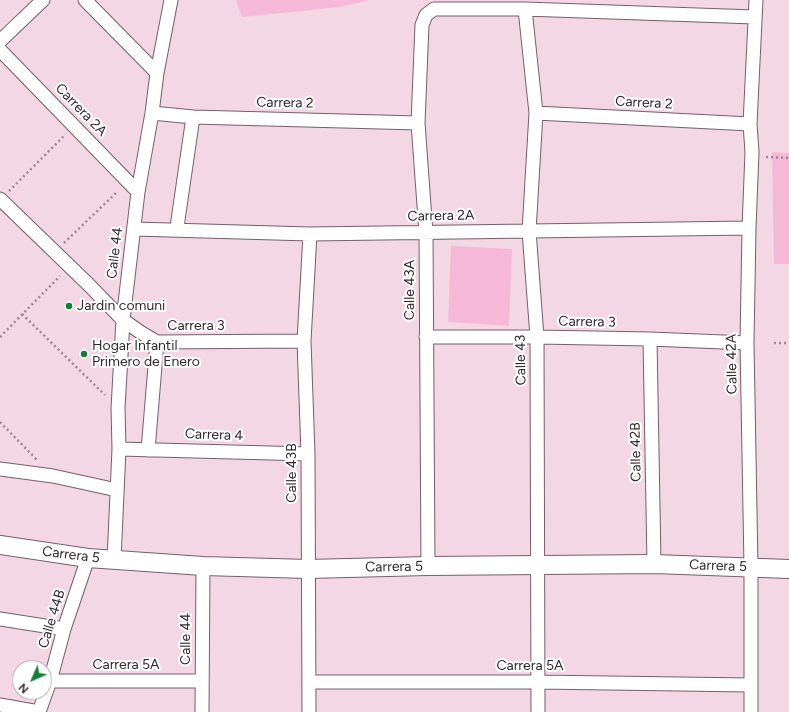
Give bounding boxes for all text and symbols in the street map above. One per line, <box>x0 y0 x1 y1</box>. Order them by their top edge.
street label: Carrera 2A <box>52 80 110 140</box>
street label: Carrera 2 <box>615 93 673 113</box>
street label: Carrera 2 <box>256 94 314 112</box>
street label: Carrera 2A <box>407 207 475 225</box>
street label: Calle 44 <box>104 226 126 280</box>
street label: Calle 43A <box>402 260 418 320</box>
place label: Jardin comuni <box>77 298 165 314</box>
marker: Jardin comuni <box>64 301 74 311</box>
street label: Carrera 3 <box>558 313 616 331</box>
street label: Carrera 3 <box>167 318 225 334</box>
street label: Calle 43 <box>512 334 530 386</box>
street label: Calle 42A <box>723 334 741 394</box>
place label: Hogar Infantil Primero de Enero <box>92 338 200 370</box>
marker: Hogar Infantil Primero de Enero <box>79 349 89 359</box>
street label: Calle 42B <box>627 422 645 482</box>
street label: Carrera 4 <box>185 426 243 444</box>
street label: Calle 43B <box>284 443 300 503</box>
street label: Carrera 5 <box>41 543 101 567</box>
street label: Carrera 5 <box>689 557 747 575</box>
street label: Carrera 5 <box>365 558 423 576</box>
street label: Calle 44B <box>35 588 69 650</box>
street label: Calle 44 <box>178 613 194 665</box>
street label: Carrera 5A <box>92 657 160 673</box>
street label: Carrera 5A <box>496 658 564 674</box>
north arrow <box>12 660 52 700</box>
text: N <box>16 681 31 696</box>

